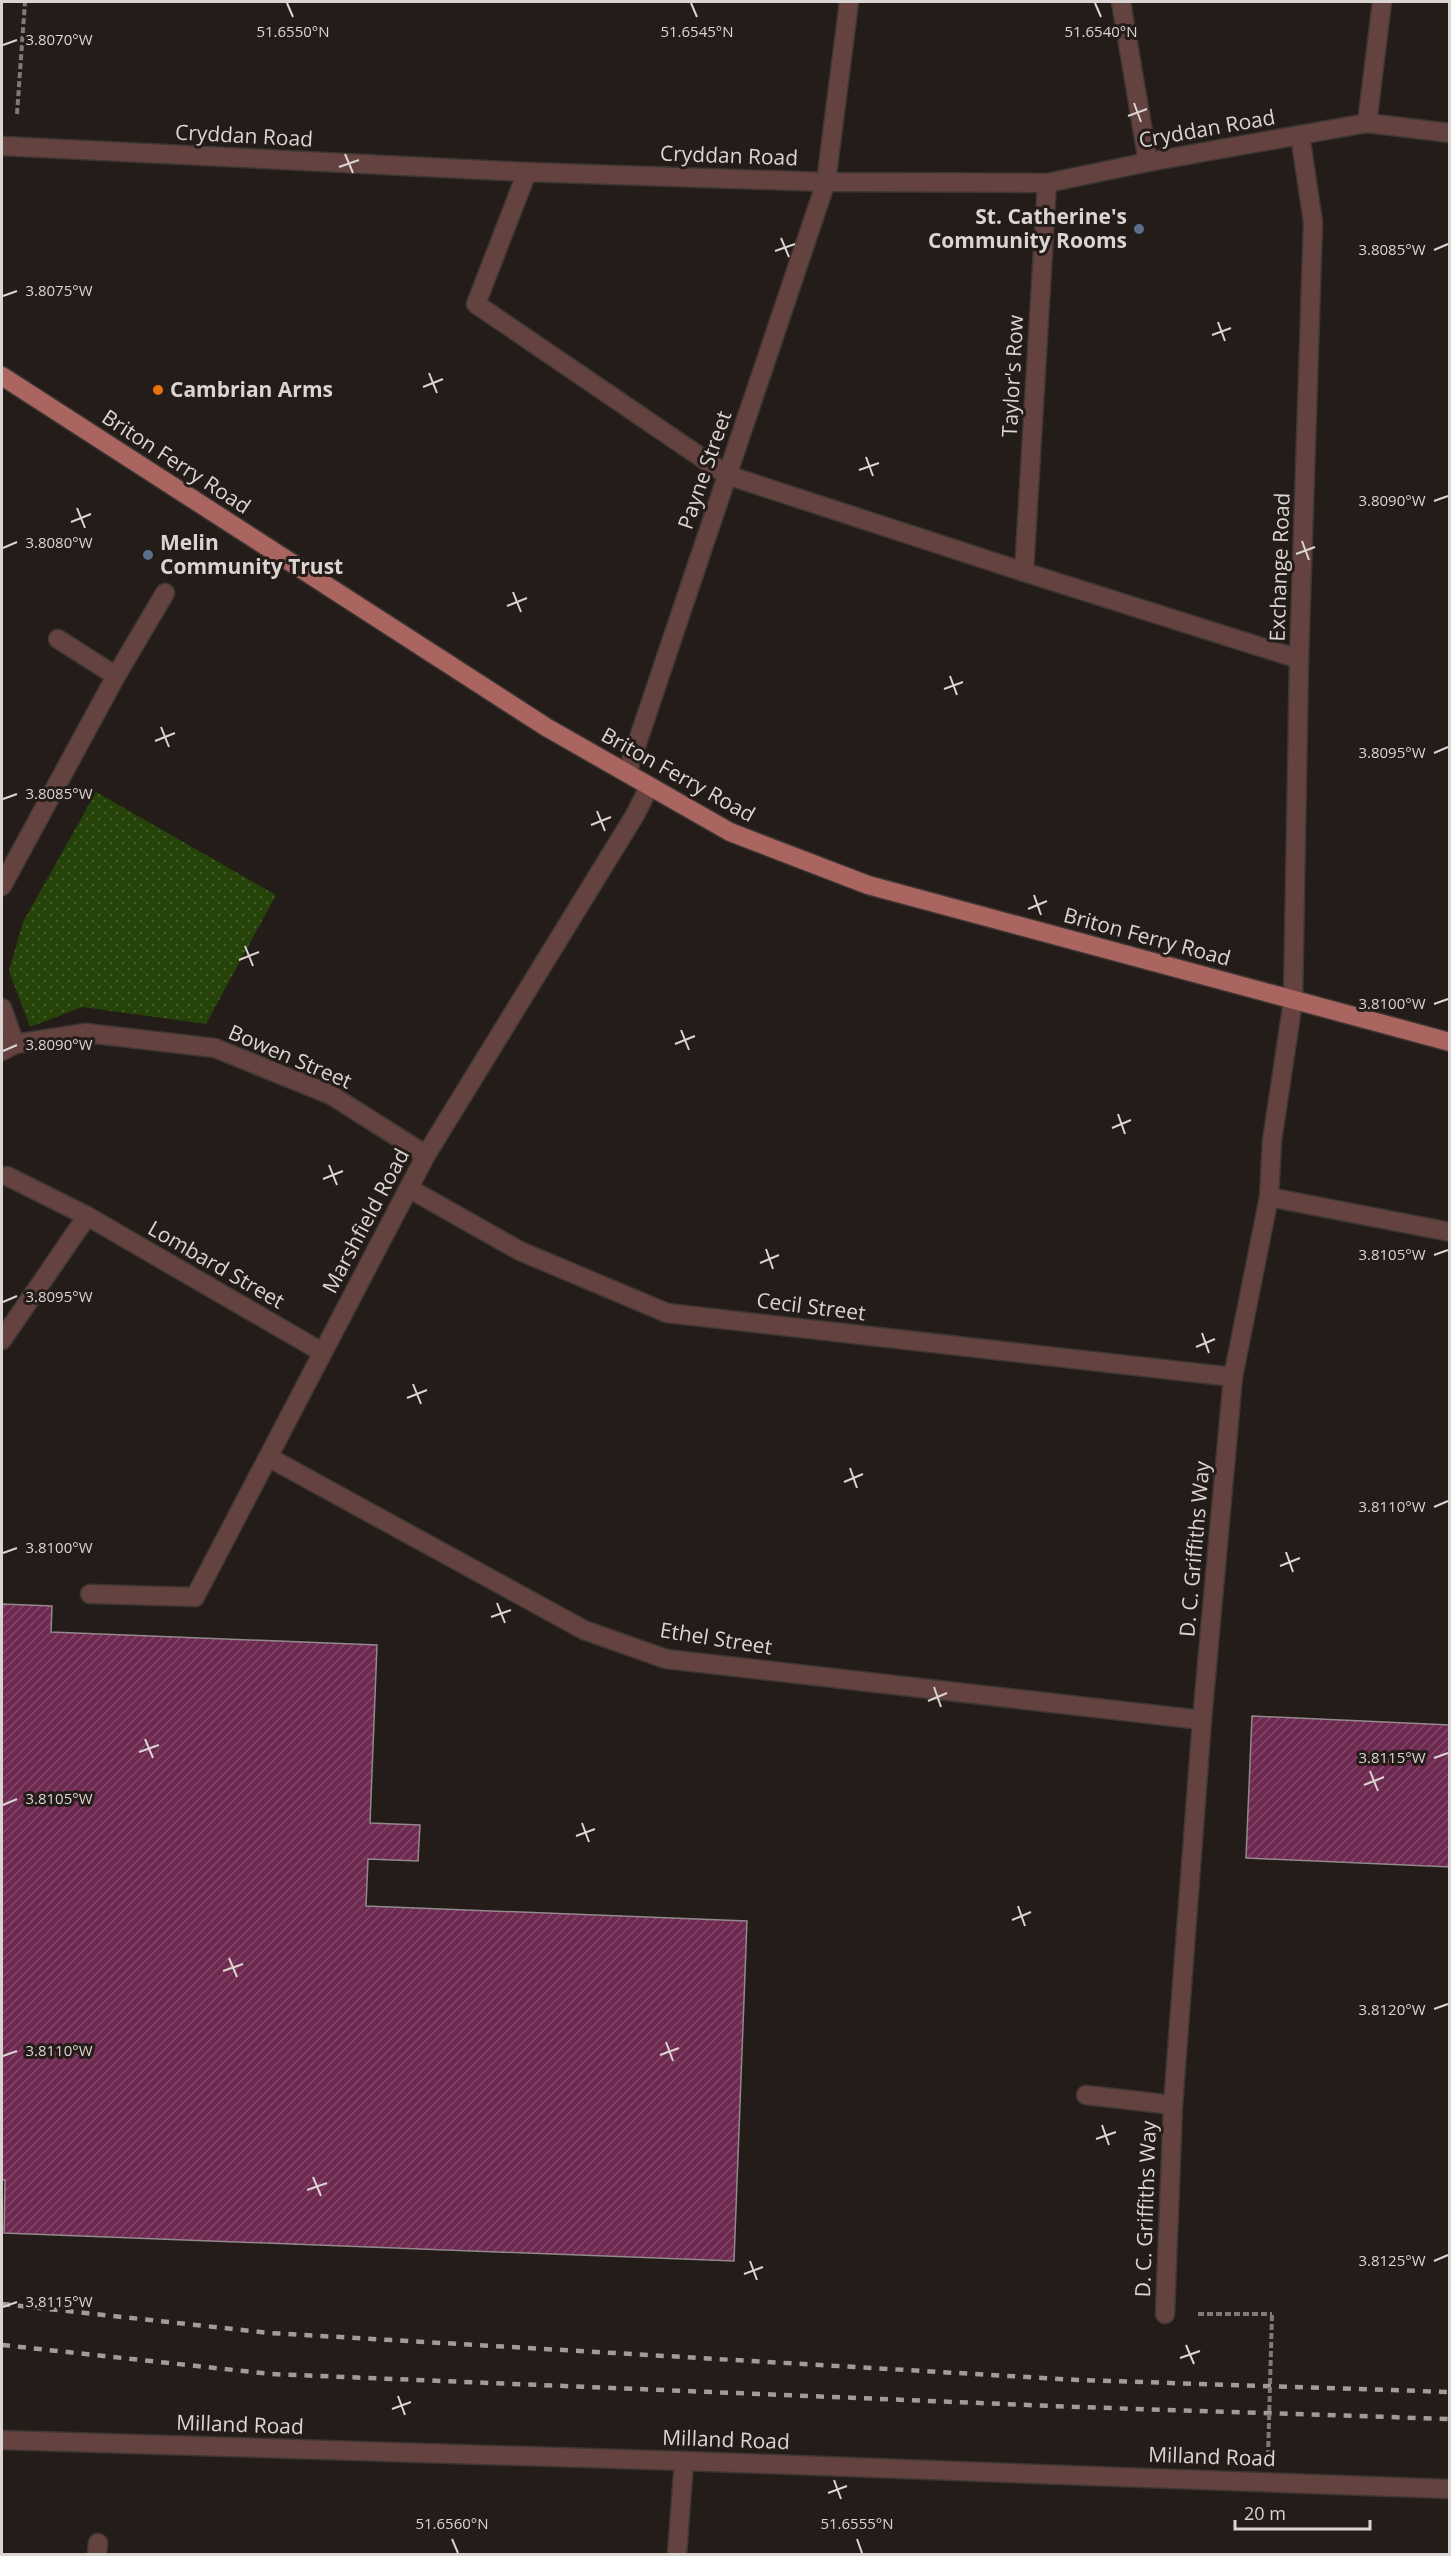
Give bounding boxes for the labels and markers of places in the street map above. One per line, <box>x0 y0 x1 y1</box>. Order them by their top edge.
place label: St. Catherine's Community Rooms <box>928 202 1127 254</box>
marker: St. Catherine's Community Rooms <box>1132 222 1146 236</box>
place label: Cambrian Arms <box>170 375 333 403</box>
marker: Cambrian Arms <box>151 383 165 397</box>
place label: Melin Community Trust <box>160 528 343 580</box>
marker: Melin Community Trust <box>141 548 155 562</box>

